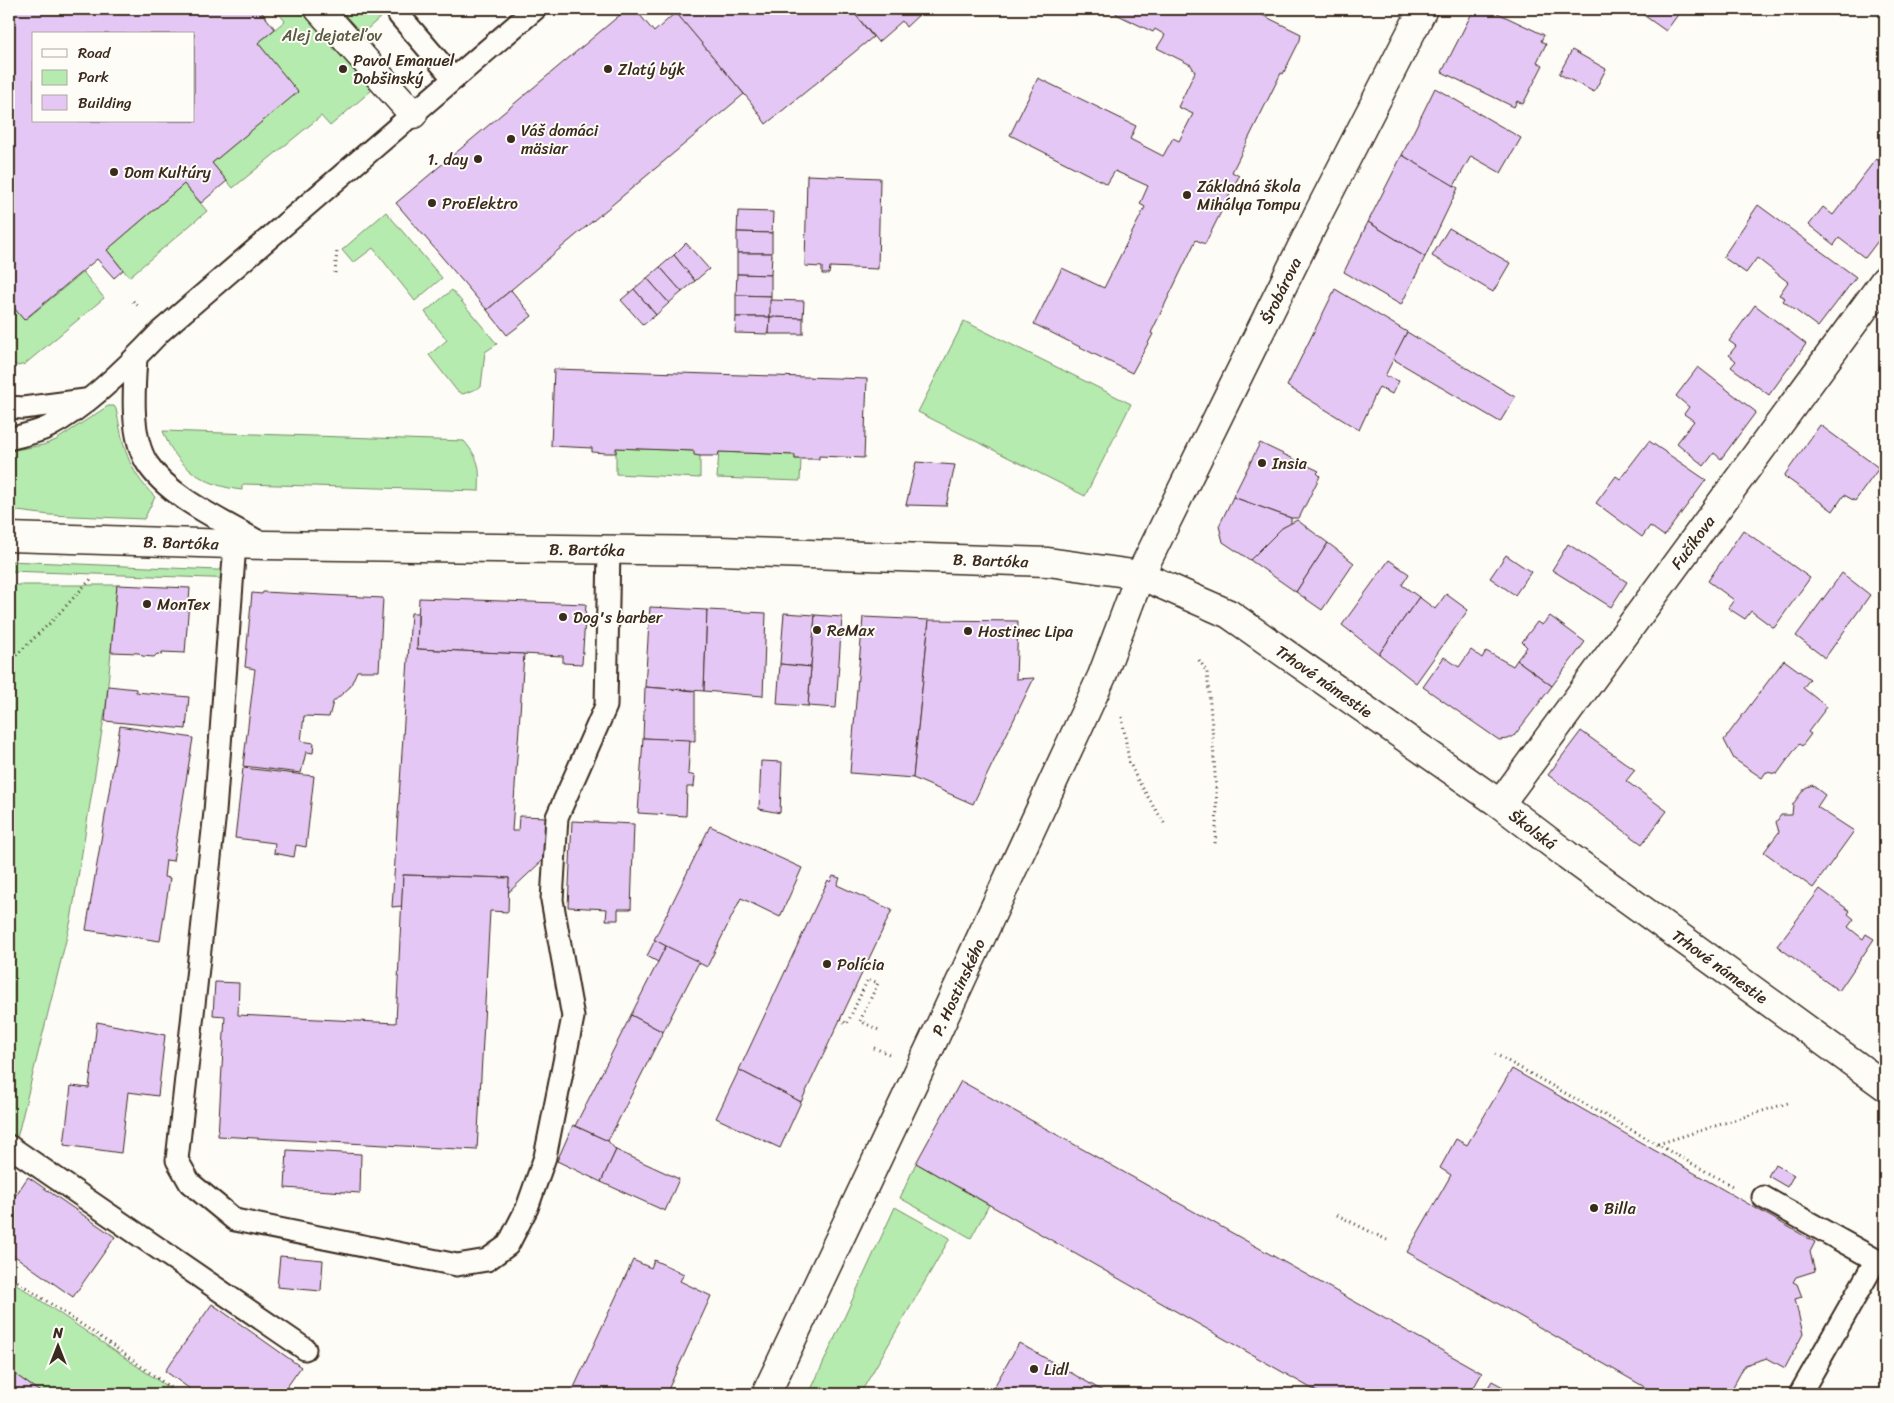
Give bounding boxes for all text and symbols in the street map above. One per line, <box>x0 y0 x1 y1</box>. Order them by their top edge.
park label: Alej dejateľov <box>281 21 383 50</box>
legend <box>32 32 195 122</box>
text: Road <box>78 40 111 66</box>
place label: Pavol Emanuel Dobšinský <box>353 46 455 93</box>
place label: Zlatý býk <box>618 55 685 84</box>
marker: Pavol Emanuel Dobšinský <box>337 63 349 75</box>
marker: Zlatý býk <box>602 63 614 75</box>
text: Park <box>78 64 109 90</box>
text: Building <box>78 90 132 116</box>
place label: Váš domáci mäsiar <box>521 116 599 163</box>
marker: Váš domáci mäsiar <box>505 133 517 145</box>
place label: 1. day <box>427 145 469 174</box>
marker: 1. day <box>472 153 484 165</box>
place label: Dom Kultúry <box>124 158 212 187</box>
marker: Dom Kultúry <box>108 166 120 178</box>
place label: Základná škola Mihálya Tompu <box>1197 172 1302 219</box>
place label: ProElektro <box>442 189 518 218</box>
marker: Základná škola Mihálya Tompu <box>1181 189 1193 201</box>
marker: ProElektro <box>426 197 438 209</box>
street label: Šrobárova <box>1252 252 1309 329</box>
place label: Insia <box>1271 449 1308 478</box>
marker: Insia <box>1256 457 1268 469</box>
street label: Fučíkova <box>1662 509 1722 576</box>
street label: B. Bartóka <box>143 527 220 558</box>
street label: B. Bartóka <box>549 534 626 564</box>
street label: B. Bartóka <box>952 544 1030 576</box>
place label: MonTex <box>157 590 211 619</box>
marker: MonTex <box>141 598 153 610</box>
place label: Dog's barber <box>573 603 664 632</box>
marker: Dog's barber <box>557 611 569 623</box>
place label: ReMax <box>827 616 876 645</box>
place label: Hostinec Lipa <box>978 617 1074 646</box>
marker: ReMax <box>811 624 823 636</box>
marker: Hostinec Lipa <box>962 625 974 637</box>
street label: Trhové námestie <box>1270 637 1379 725</box>
street label: Školská <box>1503 801 1564 857</box>
street label: Trhové námestie <box>1666 921 1775 1012</box>
street label: P. Hostinského <box>923 933 993 1041</box>
place label: Polícia <box>837 950 884 979</box>
marker: Polícia <box>821 958 833 970</box>
place label: Billa <box>1604 1194 1637 1223</box>
marker: Billa <box>1588 1202 1600 1214</box>
north arrow <box>32 1320 82 1370</box>
text: N <box>52 1321 63 1346</box>
place label: Lidl <box>1044 1355 1069 1384</box>
marker: Lidl <box>1028 1363 1040 1375</box>

